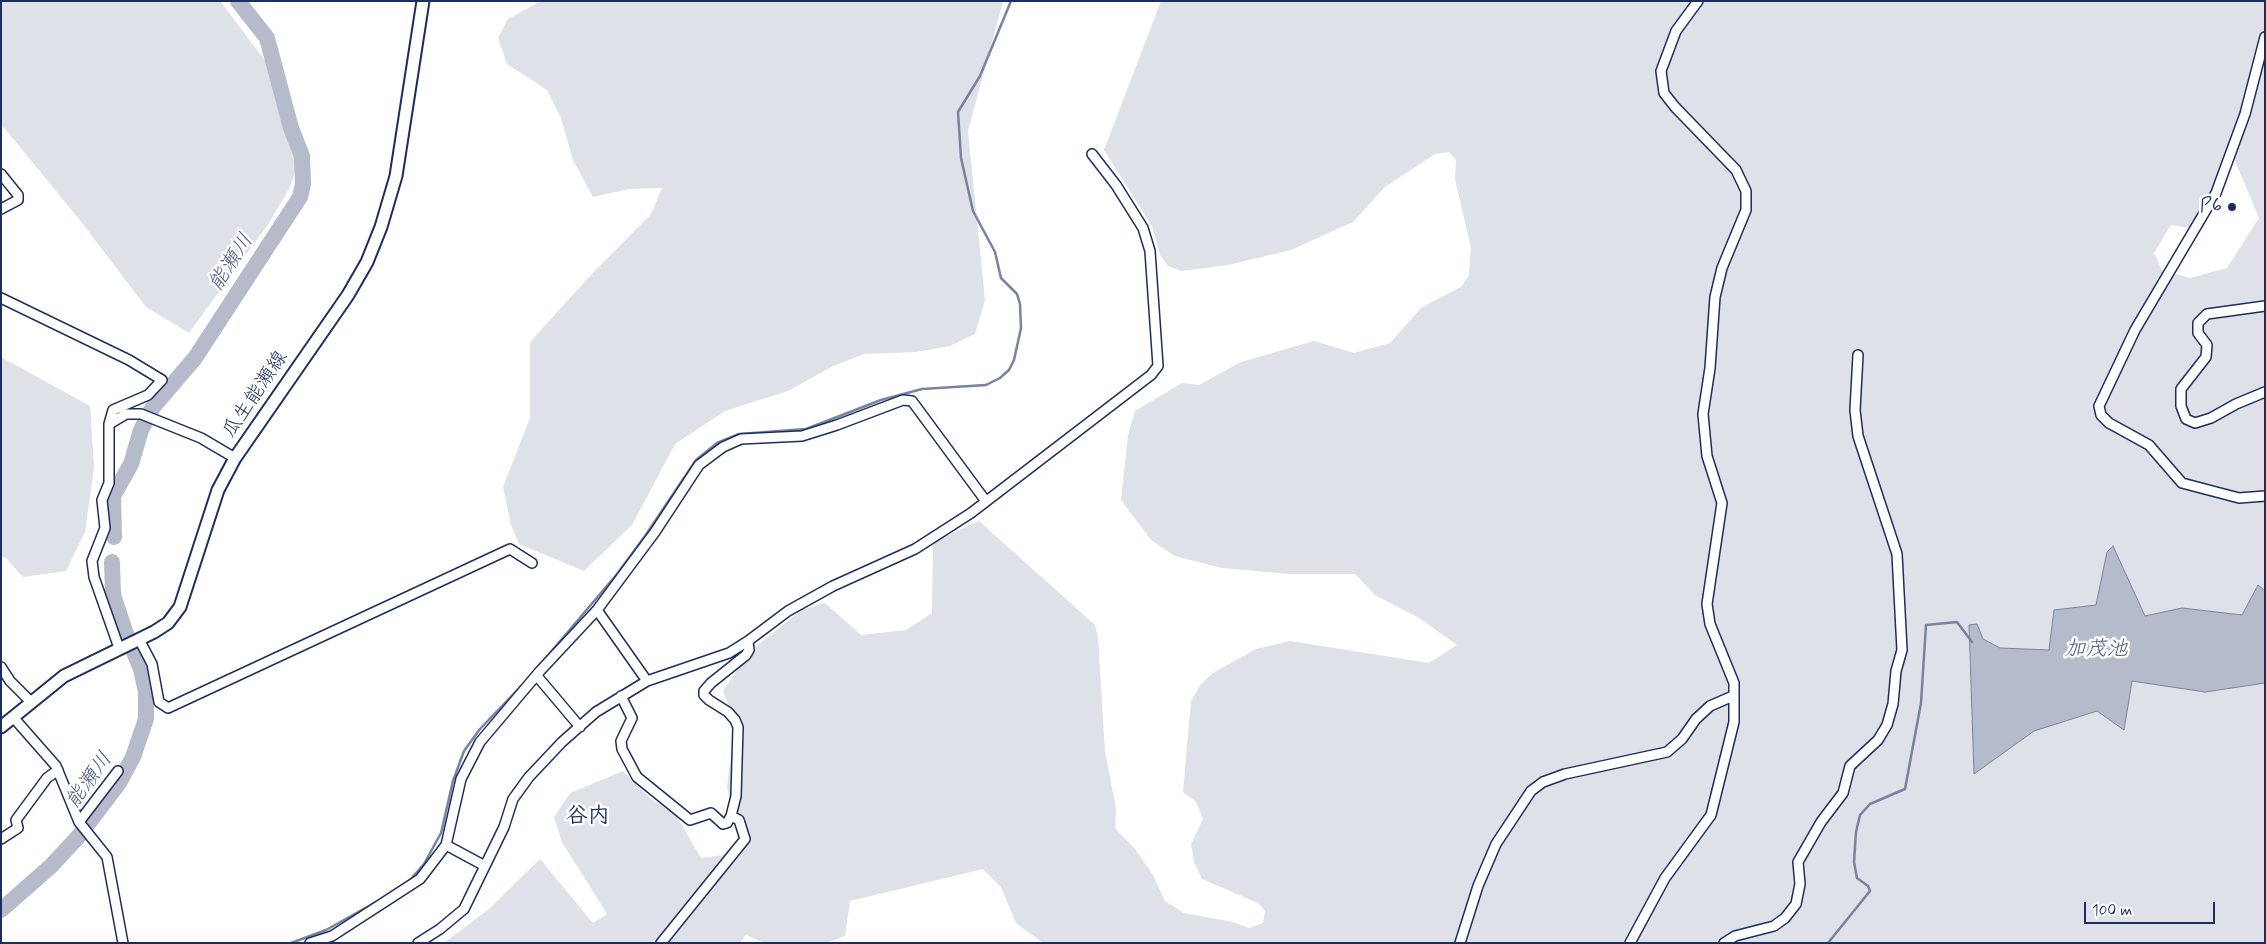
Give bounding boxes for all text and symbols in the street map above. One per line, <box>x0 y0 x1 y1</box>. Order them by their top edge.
place label: P6 <box>2200 195 2222 219</box>
marker: P6 <box>2226 201 2238 213</box>
water label: 能瀬川 <box>204 230 260 296</box>
street label: 瓜生能瀬線 <box>218 347 294 443</box>
water label: 加茂池 <box>2065 638 2127 664</box>
water label: 能瀬川 <box>61 748 119 814</box>
district label: 谷内 <box>566 804 610 830</box>
scale bar <box>2086 892 2217 924</box>
text: 100 m <box>2092 901 2132 921</box>

